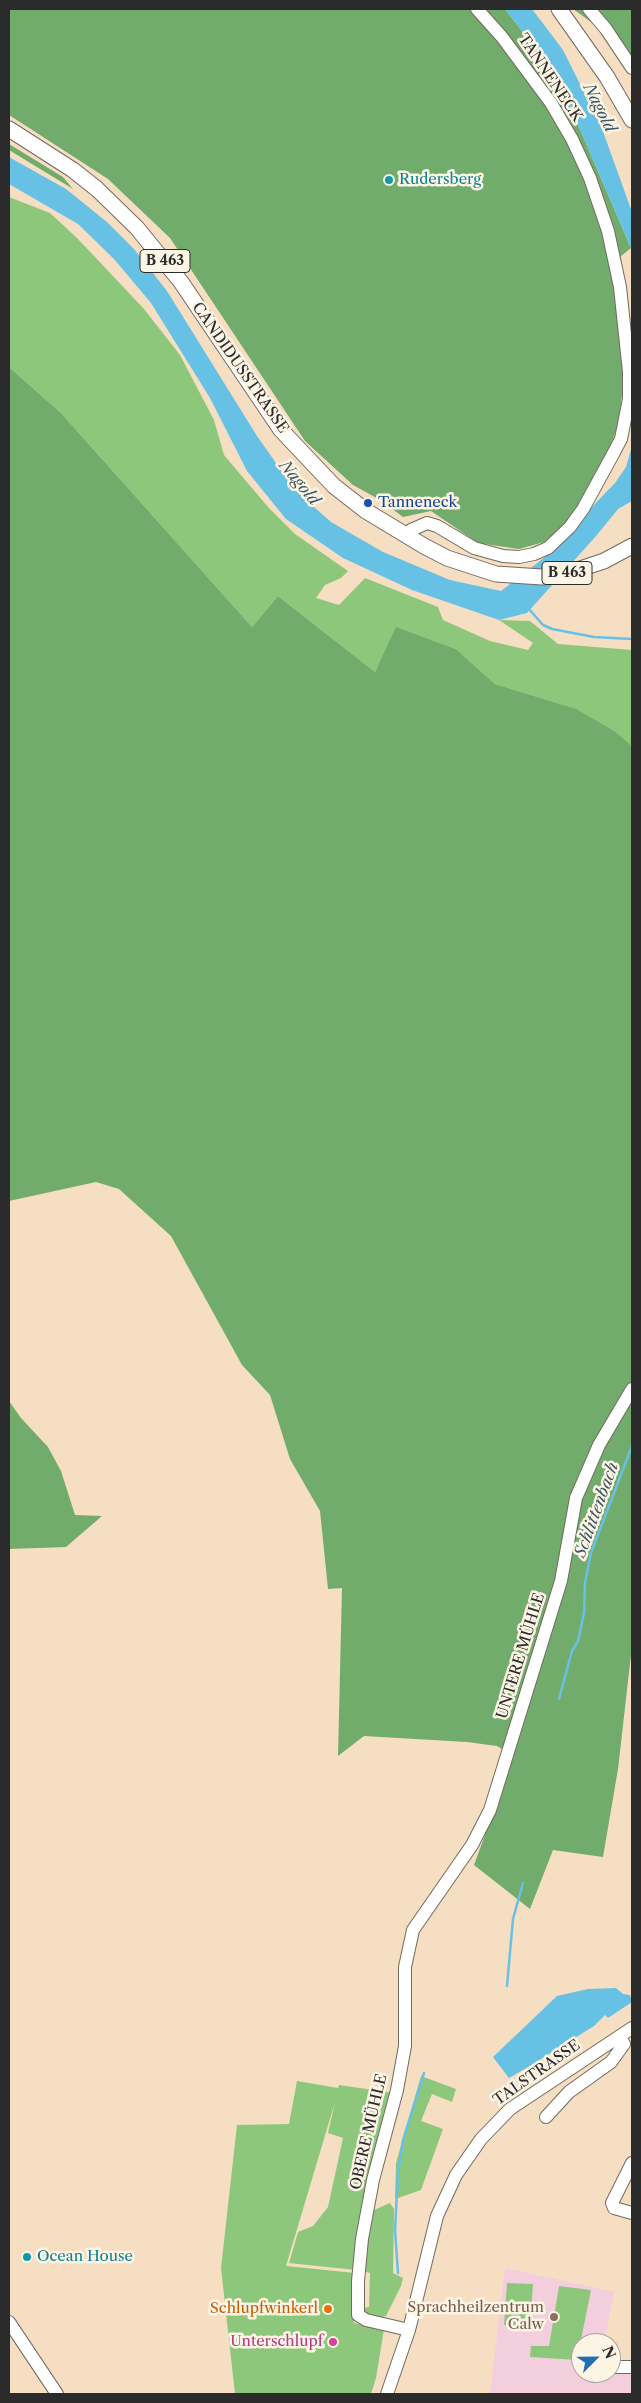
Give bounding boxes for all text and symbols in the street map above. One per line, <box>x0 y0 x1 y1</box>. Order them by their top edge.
street label: TANNENECK <box>514 31 586 125</box>
water label: Nagold <box>578 80 620 136</box>
place label: Rudersberg <box>399 171 481 189</box>
marker: Rudersberg <box>383 174 395 186</box>
road number: B 463 <box>140 250 190 272</box>
street label: CANDIDUSSTRASSE <box>188 299 292 437</box>
water label: Nagold <box>275 457 323 509</box>
place label: Tanneneck <box>378 494 457 512</box>
marker: Tanneneck <box>362 497 374 509</box>
road number: B 463 <box>542 562 592 584</box>
water label: Schlittenbach <box>571 1460 623 1560</box>
street label: UNTERE MÜHLE <box>493 1591 549 1721</box>
street label: TALSTRASSE <box>490 2036 584 2110</box>
street label: OBERE MÜHLE <box>347 2072 391 2192</box>
place label: Ocean House <box>37 2248 133 2266</box>
marker: Ocean House <box>21 2251 33 2263</box>
place label: Sprachheilzentrum Calw <box>407 2299 544 2334</box>
place label: Schlupfwinkerl <box>210 2300 318 2318</box>
marker: Schlupfwinkerl <box>322 2303 334 2315</box>
marker: Sprachheilzentrum Calw <box>548 2311 560 2323</box>
place label: Unterschlupf <box>230 2333 323 2351</box>
north arrow <box>571 2333 621 2383</box>
marker: Unterschlupf <box>327 2336 339 2348</box>
text: N <box>598 2343 620 2362</box>

